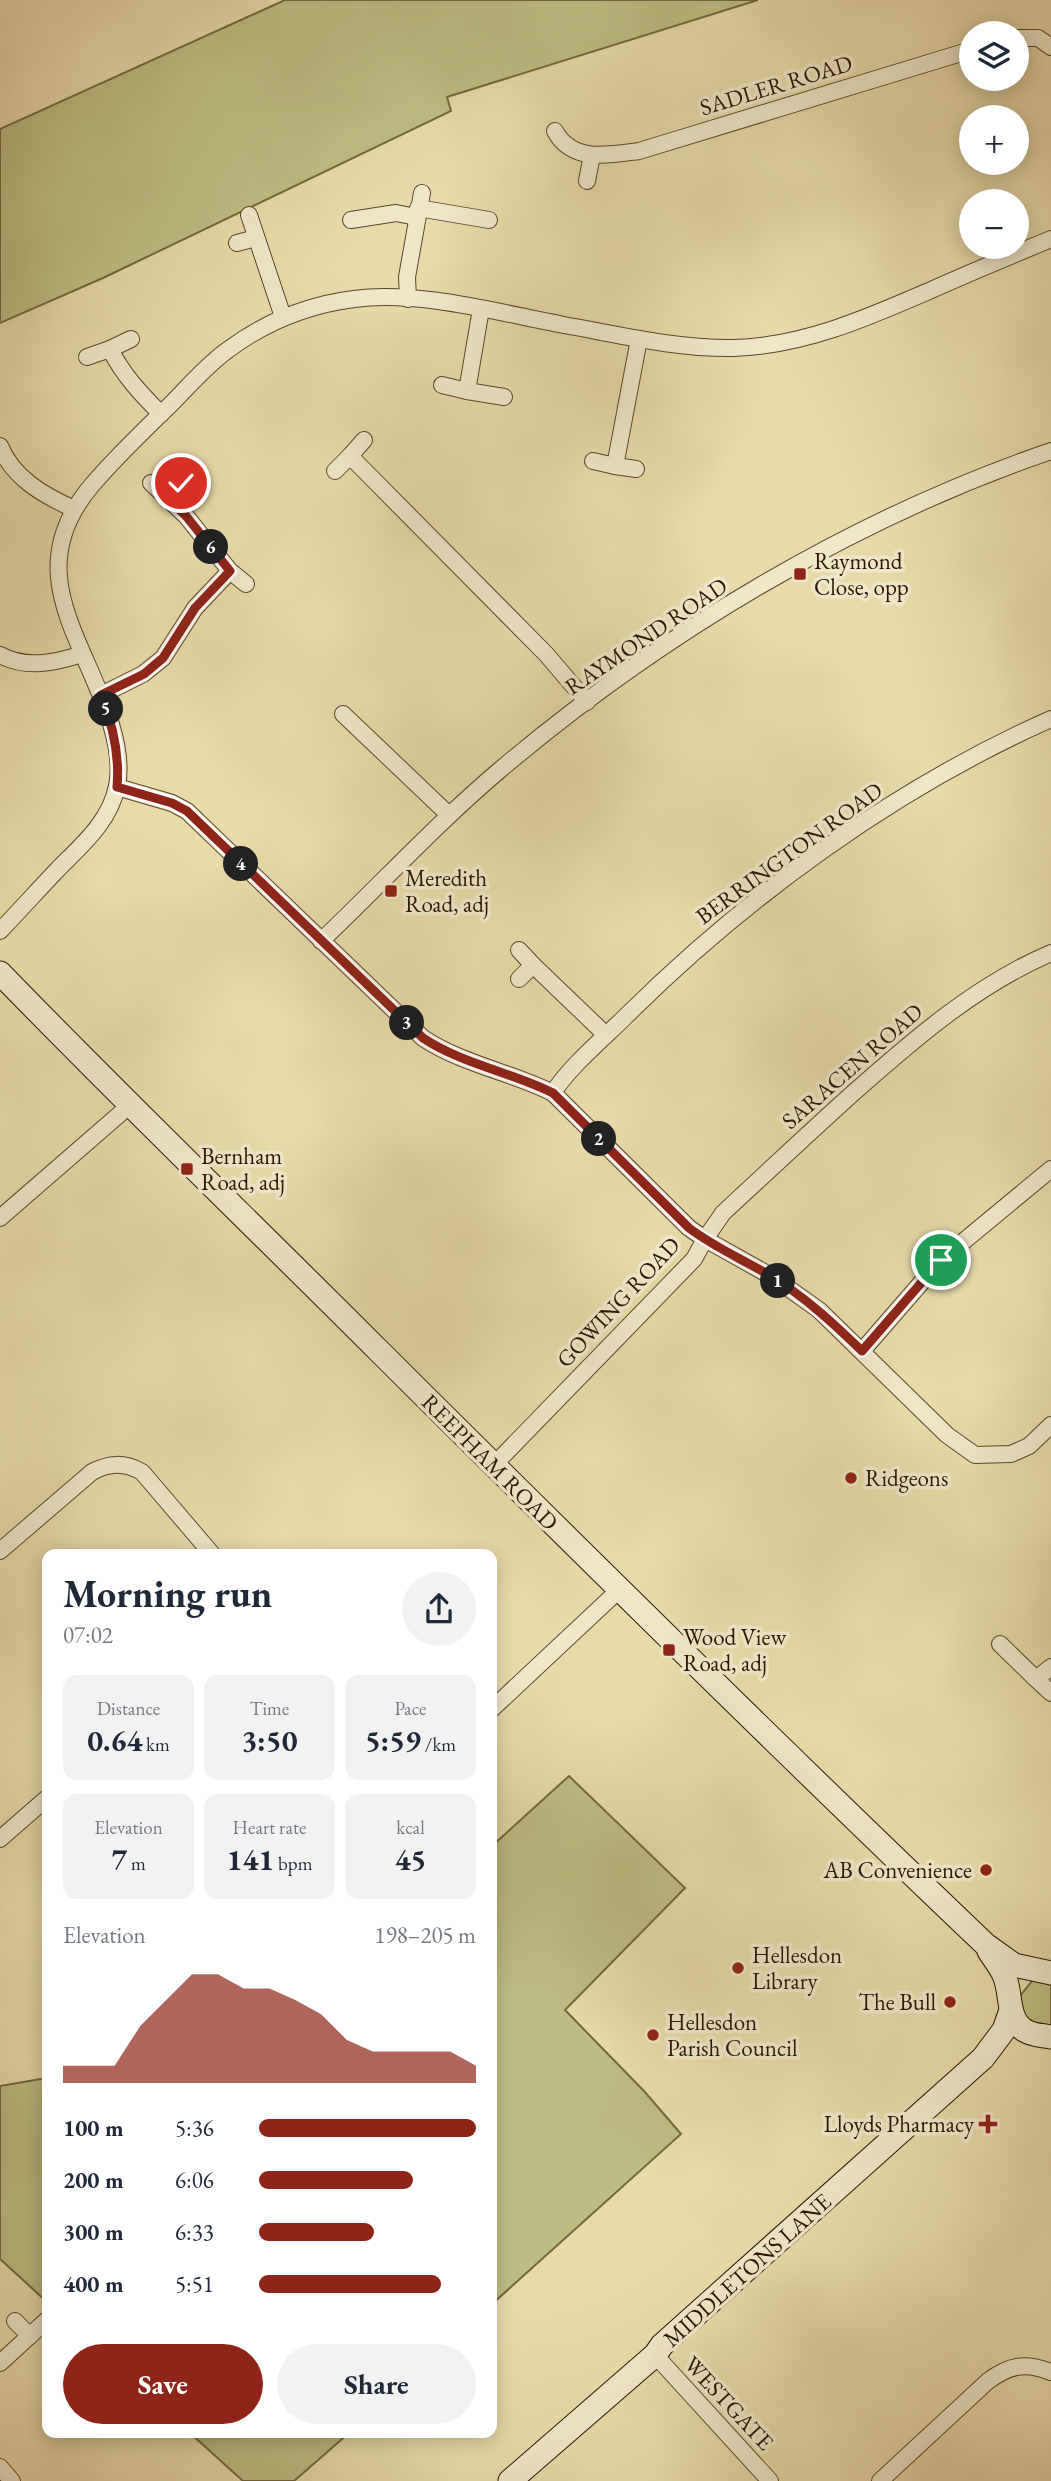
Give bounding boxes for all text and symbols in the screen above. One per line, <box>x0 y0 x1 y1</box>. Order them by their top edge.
map controls <box>959 21 1029 259</box>
button: layers <box>959 21 1029 91</box>
street label: SADLER ROAD <box>696 48 856 122</box>
button: + <box>959 105 1029 175</box>
button: − <box>959 189 1029 259</box>
pin <box>151 453 211 513</box>
icon: check <box>162 464 200 502</box>
pin: 6 <box>194 530 228 564</box>
text: 6 <box>205 534 216 559</box>
place label: Raymond Close, opp <box>814 546 909 602</box>
marker: Raymond Close, opp <box>792 566 808 582</box>
street label: RAYMOND ROAD <box>559 571 733 701</box>
pin: 5 <box>88 692 124 726</box>
text: 5 <box>100 696 111 721</box>
street label: BERRINGTON ROAD <box>690 775 888 931</box>
pin: 4 <box>224 846 258 882</box>
text: 4 <box>235 851 246 876</box>
place label: Meredith Road, adj <box>405 863 489 919</box>
marker: Meredith Road, adj <box>383 883 399 899</box>
street label: SARACEN ROAD <box>775 996 929 1136</box>
pin: 3 <box>390 1006 424 1040</box>
text: 3 <box>401 1010 412 1035</box>
pin: 2 <box>582 1122 616 1156</box>
text: 2 <box>593 1126 604 1151</box>
place label: Bernham Road, adj <box>201 1141 285 1197</box>
marker: Bernham Road, adj <box>179 1161 195 1177</box>
street label: GOWING ROAD <box>550 1230 686 1374</box>
pin <box>911 1230 971 1290</box>
icon: arrive <box>922 1241 960 1279</box>
pin: 1 <box>760 1264 796 1298</box>
text: 1 <box>772 1268 783 1293</box>
street label: REEPHAM ROAD <box>415 1387 565 1537</box>
place label: Ridgeons <box>865 1463 948 1493</box>
marker: Ridgeons <box>843 1470 859 1486</box>
text: Morning run <box>63 1569 272 1618</box>
button: share <box>402 1572 476 1646</box>
text: 07:02 <box>63 1620 113 1650</box>
place label: Wood View Road, adj <box>683 1622 786 1678</box>
marker: Wood View Road, adj <box>661 1642 677 1658</box>
text: Distance <box>97 1696 160 1721</box>
text: Time <box>250 1696 289 1721</box>
text: Pace <box>395 1696 426 1721</box>
text: 0.64 <box>87 1721 142 1760</box>
text: 3:50 <box>241 1721 298 1760</box>
text: 5:59 <box>365 1721 421 1760</box>
text: km <box>142 1732 170 1757</box>
text: /km <box>421 1732 456 1757</box>
text: Elevation <box>94 1815 163 1840</box>
text: Heart rate <box>233 1815 306 1840</box>
text: kcal <box>396 1815 425 1840</box>
text: 7 <box>111 1840 127 1879</box>
text: 141 <box>227 1840 274 1879</box>
text: 45 <box>395 1840 426 1879</box>
text: m <box>127 1851 146 1876</box>
text: bpm <box>274 1851 312 1876</box>
place label: AB Convenience <box>822 1855 972 1885</box>
marker: AB Convenience <box>978 1862 994 1878</box>
text: Elevation <box>63 1920 146 1950</box>
text: 198–205 m <box>375 1920 476 1950</box>
place label: Hellesdon Library <box>752 1940 842 1996</box>
marker: Hellesdon Library <box>730 1960 746 1976</box>
place label: The Bull <box>859 1987 936 2017</box>
marker: The Bull <box>942 1994 958 2010</box>
place label: Hellesdon Parish Council <box>667 2007 798 2063</box>
marker: Hellesdon Parish Council <box>645 2027 661 2043</box>
place label: Lloyds Pharmacy <box>824 2109 975 2139</box>
text: 100 m <box>63 2113 124 2143</box>
text: 5:36 <box>175 2113 214 2143</box>
marker: Lloyds Pharmacy <box>980 2116 996 2132</box>
text: 200 m <box>63 2165 124 2195</box>
text: 6:06 <box>175 2165 214 2195</box>
street label: MIDDLETONS LANE <box>657 2187 837 2353</box>
text: 300 m <box>63 2217 124 2247</box>
text: 6:33 <box>175 2217 214 2247</box>
text: 400 m <box>63 2269 124 2299</box>
text: 5:51 <box>175 2269 214 2299</box>
button: Save <box>63 2344 263 2424</box>
button: Share <box>277 2344 476 2424</box>
street label: WESTGATE <box>678 2349 780 2457</box>

